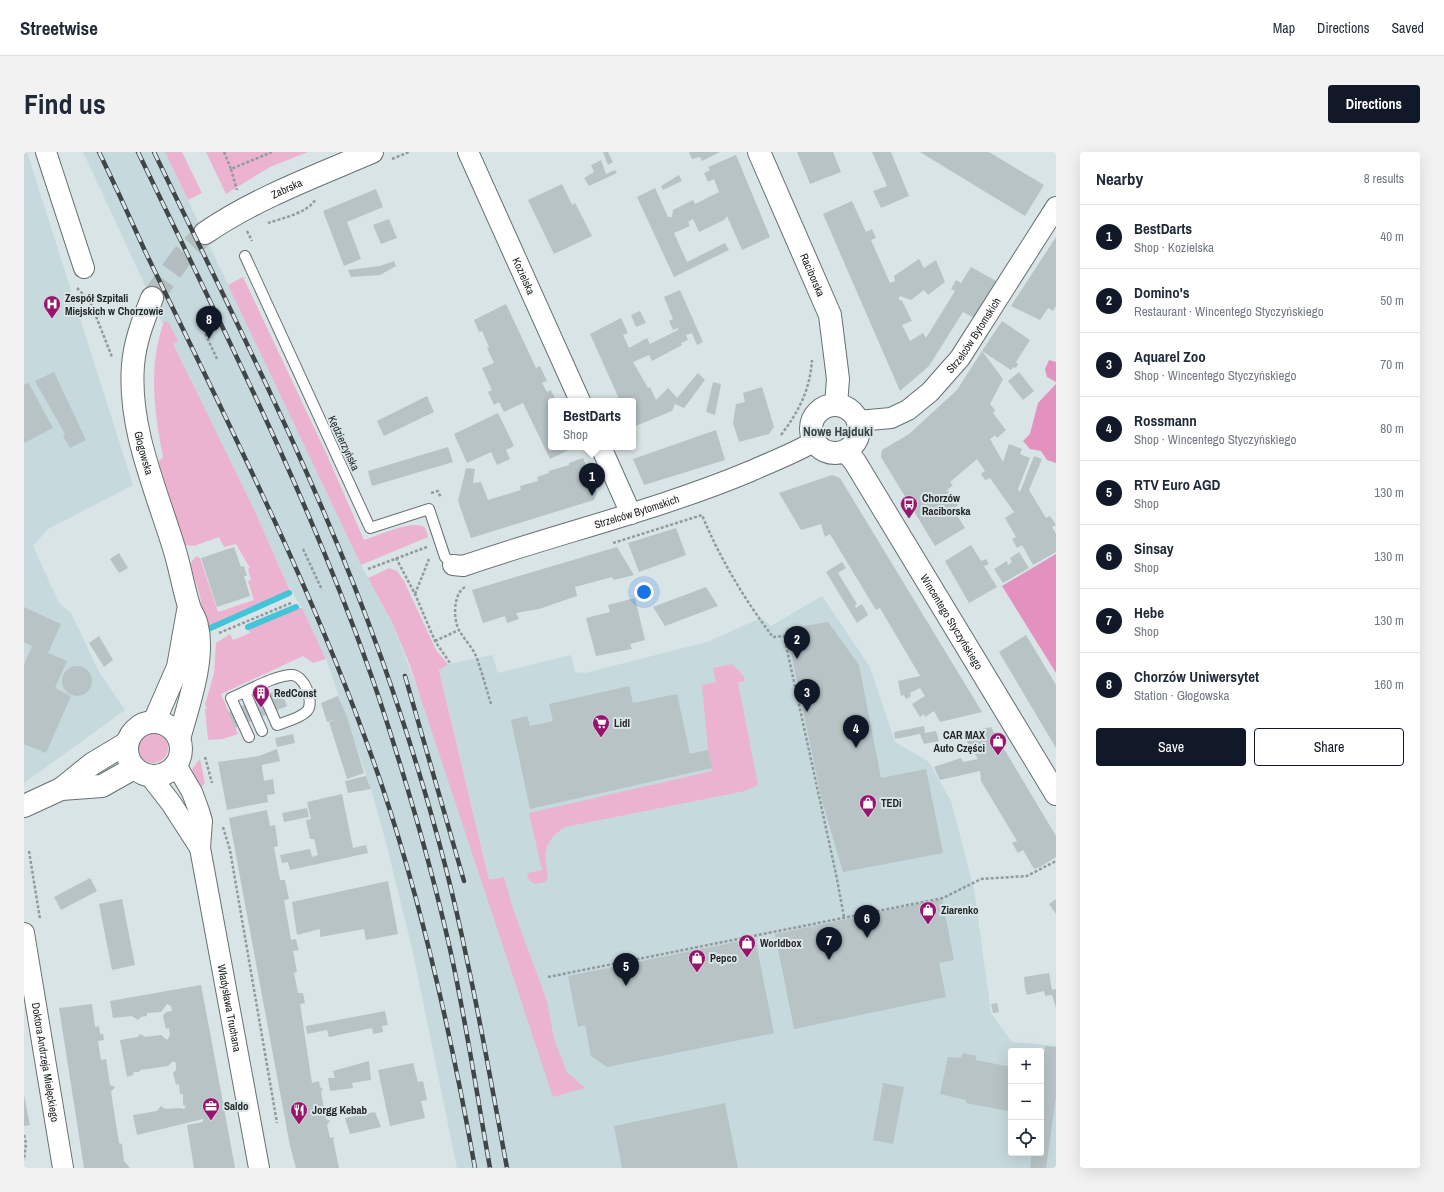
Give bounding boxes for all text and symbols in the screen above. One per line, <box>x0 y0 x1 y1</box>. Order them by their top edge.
text: Streetwise <box>20 15 98 41</box>
text: Map <box>1273 19 1295 37</box>
text: Directions <box>1317 19 1369 37</box>
text: Saved <box>1391 19 1424 37</box>
text: Find us <box>24 85 106 123</box>
button: Directions <box>1328 85 1420 123</box>
text: Nearby <box>1096 167 1143 190</box>
text: 8 results <box>1364 170 1404 187</box>
street label: Zabrska <box>269 175 304 202</box>
text: BestDarts <box>1134 218 1192 239</box>
text: 1 <box>1106 228 1112 245</box>
text: 40 m <box>1380 228 1404 245</box>
text: Shop · Kozielska <box>1134 239 1214 256</box>
street label: Raciborska <box>797 251 828 299</box>
street label: Kozielska <box>509 255 538 297</box>
text: Domino's <box>1134 282 1190 303</box>
place label: Zespół Szpitali Miejskich w Chorzowie <box>65 291 163 318</box>
text: 2 <box>1106 292 1112 309</box>
text: 50 m <box>1380 292 1404 309</box>
hospital icon: Zespół Szpitali Miejskich w Chorzowie <box>42 294 62 319</box>
street label: Strzelców Bytomskich <box>943 295 1004 376</box>
text: Restaurant · Wincentego Styczyńskiego <box>1134 303 1324 320</box>
pin: 8 <box>196 306 222 339</box>
text: Aquarel Zoo <box>1134 346 1206 367</box>
text: 3 <box>1106 356 1112 373</box>
text: 70 m <box>1380 356 1404 373</box>
text: Shop · Wincentego Styczyńskiego <box>1134 367 1296 384</box>
popup <box>548 398 636 450</box>
text: BestDarts <box>563 405 621 426</box>
text: Rossmann <box>1134 410 1197 431</box>
street label: Kędzierzyńska <box>325 413 363 473</box>
text: 4 <box>1106 420 1112 437</box>
text: 80 m <box>1380 420 1404 437</box>
district label: Nowe Hajduki <box>803 423 873 440</box>
text: Shop <box>563 426 588 443</box>
street label: Głogowska <box>131 430 156 477</box>
text: Shop · Wincentego Styczyńskiego <box>1134 431 1296 448</box>
pin: 1 <box>579 463 605 496</box>
text: RTV Euro AGD <box>1134 474 1220 495</box>
text: 5 <box>1106 484 1112 501</box>
text: 130 m <box>1374 484 1404 501</box>
place label: Chorzów Raciborska <box>922 491 971 518</box>
street label: Strzelców Bytomskich <box>592 492 681 532</box>
bus stop icon: Chorzów Raciborska <box>899 494 919 519</box>
text: Shop <box>1134 495 1159 512</box>
text: Sinsay <box>1134 538 1174 559</box>
text: 6 <box>1106 548 1112 565</box>
text: 130 m <box>1374 548 1404 565</box>
text: Shop <box>1134 559 1159 576</box>
street label: Wincentego Styczyńskiego <box>918 572 986 672</box>
your location <box>634 582 654 602</box>
text: Hebe <box>1134 602 1164 623</box>
text: 7 <box>1106 612 1112 629</box>
text: 130 m <box>1374 612 1404 629</box>
text: Shop <box>1134 623 1159 640</box>
pin: 2 <box>784 626 810 659</box>
text: Chorzów Uniwersytet <box>1134 666 1259 687</box>
text: 8 <box>1106 676 1112 693</box>
text: 160 m <box>1374 676 1404 693</box>
pin: 3 <box>794 679 820 712</box>
building icon: RedConst <box>251 683 271 708</box>
place label: RedConst <box>274 686 317 700</box>
text: Station · Głogowska <box>1134 687 1229 704</box>
supermarket icon: Lidl <box>591 713 611 738</box>
pin: 4 <box>843 715 869 748</box>
place label: Lidl <box>614 716 630 730</box>
place label: CAR MAX Auto Części <box>933 728 985 755</box>
button: Save <box>1096 728 1246 766</box>
button: Share <box>1254 728 1404 766</box>
shop icon: CAR MAX Auto Części <box>988 731 1008 756</box>
shop icon: TEDi <box>858 793 878 818</box>
place label: TEDi <box>881 796 902 810</box>
shop icon: Ziarenko <box>918 900 938 925</box>
place label: Ziarenko <box>941 903 979 917</box>
pin: 6 <box>854 905 880 938</box>
pin: 7 <box>816 927 842 960</box>
shop icon: Worldbox <box>737 933 757 958</box>
place label: Worldbox <box>760 936 801 950</box>
shop icon: Pepco <box>687 948 707 973</box>
place label: Pepco <box>710 951 738 965</box>
pin: 5 <box>613 953 639 986</box>
street label: Władysława Truchana <box>215 963 244 1053</box>
street label: Doktora Andrzeja Mielęckiego <box>29 1002 62 1123</box>
map controls <box>1008 1048 1044 1156</box>
button: + <box>1008 1048 1044 1084</box>
button: − <box>1008 1084 1044 1120</box>
office icon: Saldo <box>201 1096 221 1121</box>
place label: Saldo <box>224 1099 249 1113</box>
restaurant icon: Jorgg Kebab <box>289 1100 309 1125</box>
place label: Jorgg Kebab <box>312 1103 368 1117</box>
button: locate <box>1008 1120 1044 1156</box>

